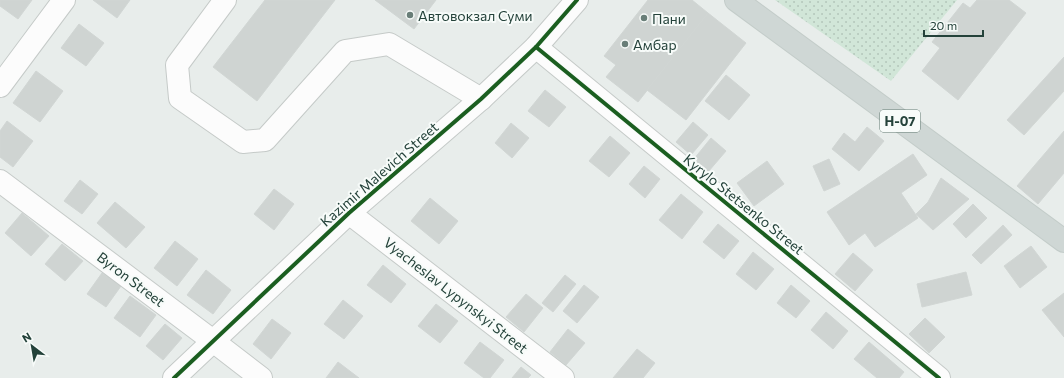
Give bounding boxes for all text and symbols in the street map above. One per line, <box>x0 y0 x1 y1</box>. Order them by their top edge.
place label: Автовокзал Суми <box>418 7 533 24</box>
marker: Автовокзал Суми <box>405 10 415 20</box>
place label: Пани <box>652 10 686 27</box>
scale bar <box>924 12 983 38</box>
marker: Пани <box>639 13 649 23</box>
text: 20 m <box>930 18 957 32</box>
place label: Амбар <box>633 36 677 53</box>
marker: Амбар <box>620 39 630 49</box>
road number: Н-07 <box>880 110 920 132</box>
street label: Kazimir Malevich Street <box>317 118 442 230</box>
street label: Kyrylo Stetsenko Street <box>680 150 808 258</box>
street label: Vyacheslav Lypynskyi Street <box>381 233 532 357</box>
street label: Byron Street <box>94 248 168 310</box>
north arrow <box>12 326 52 366</box>
text: N <box>20 329 33 345</box>

